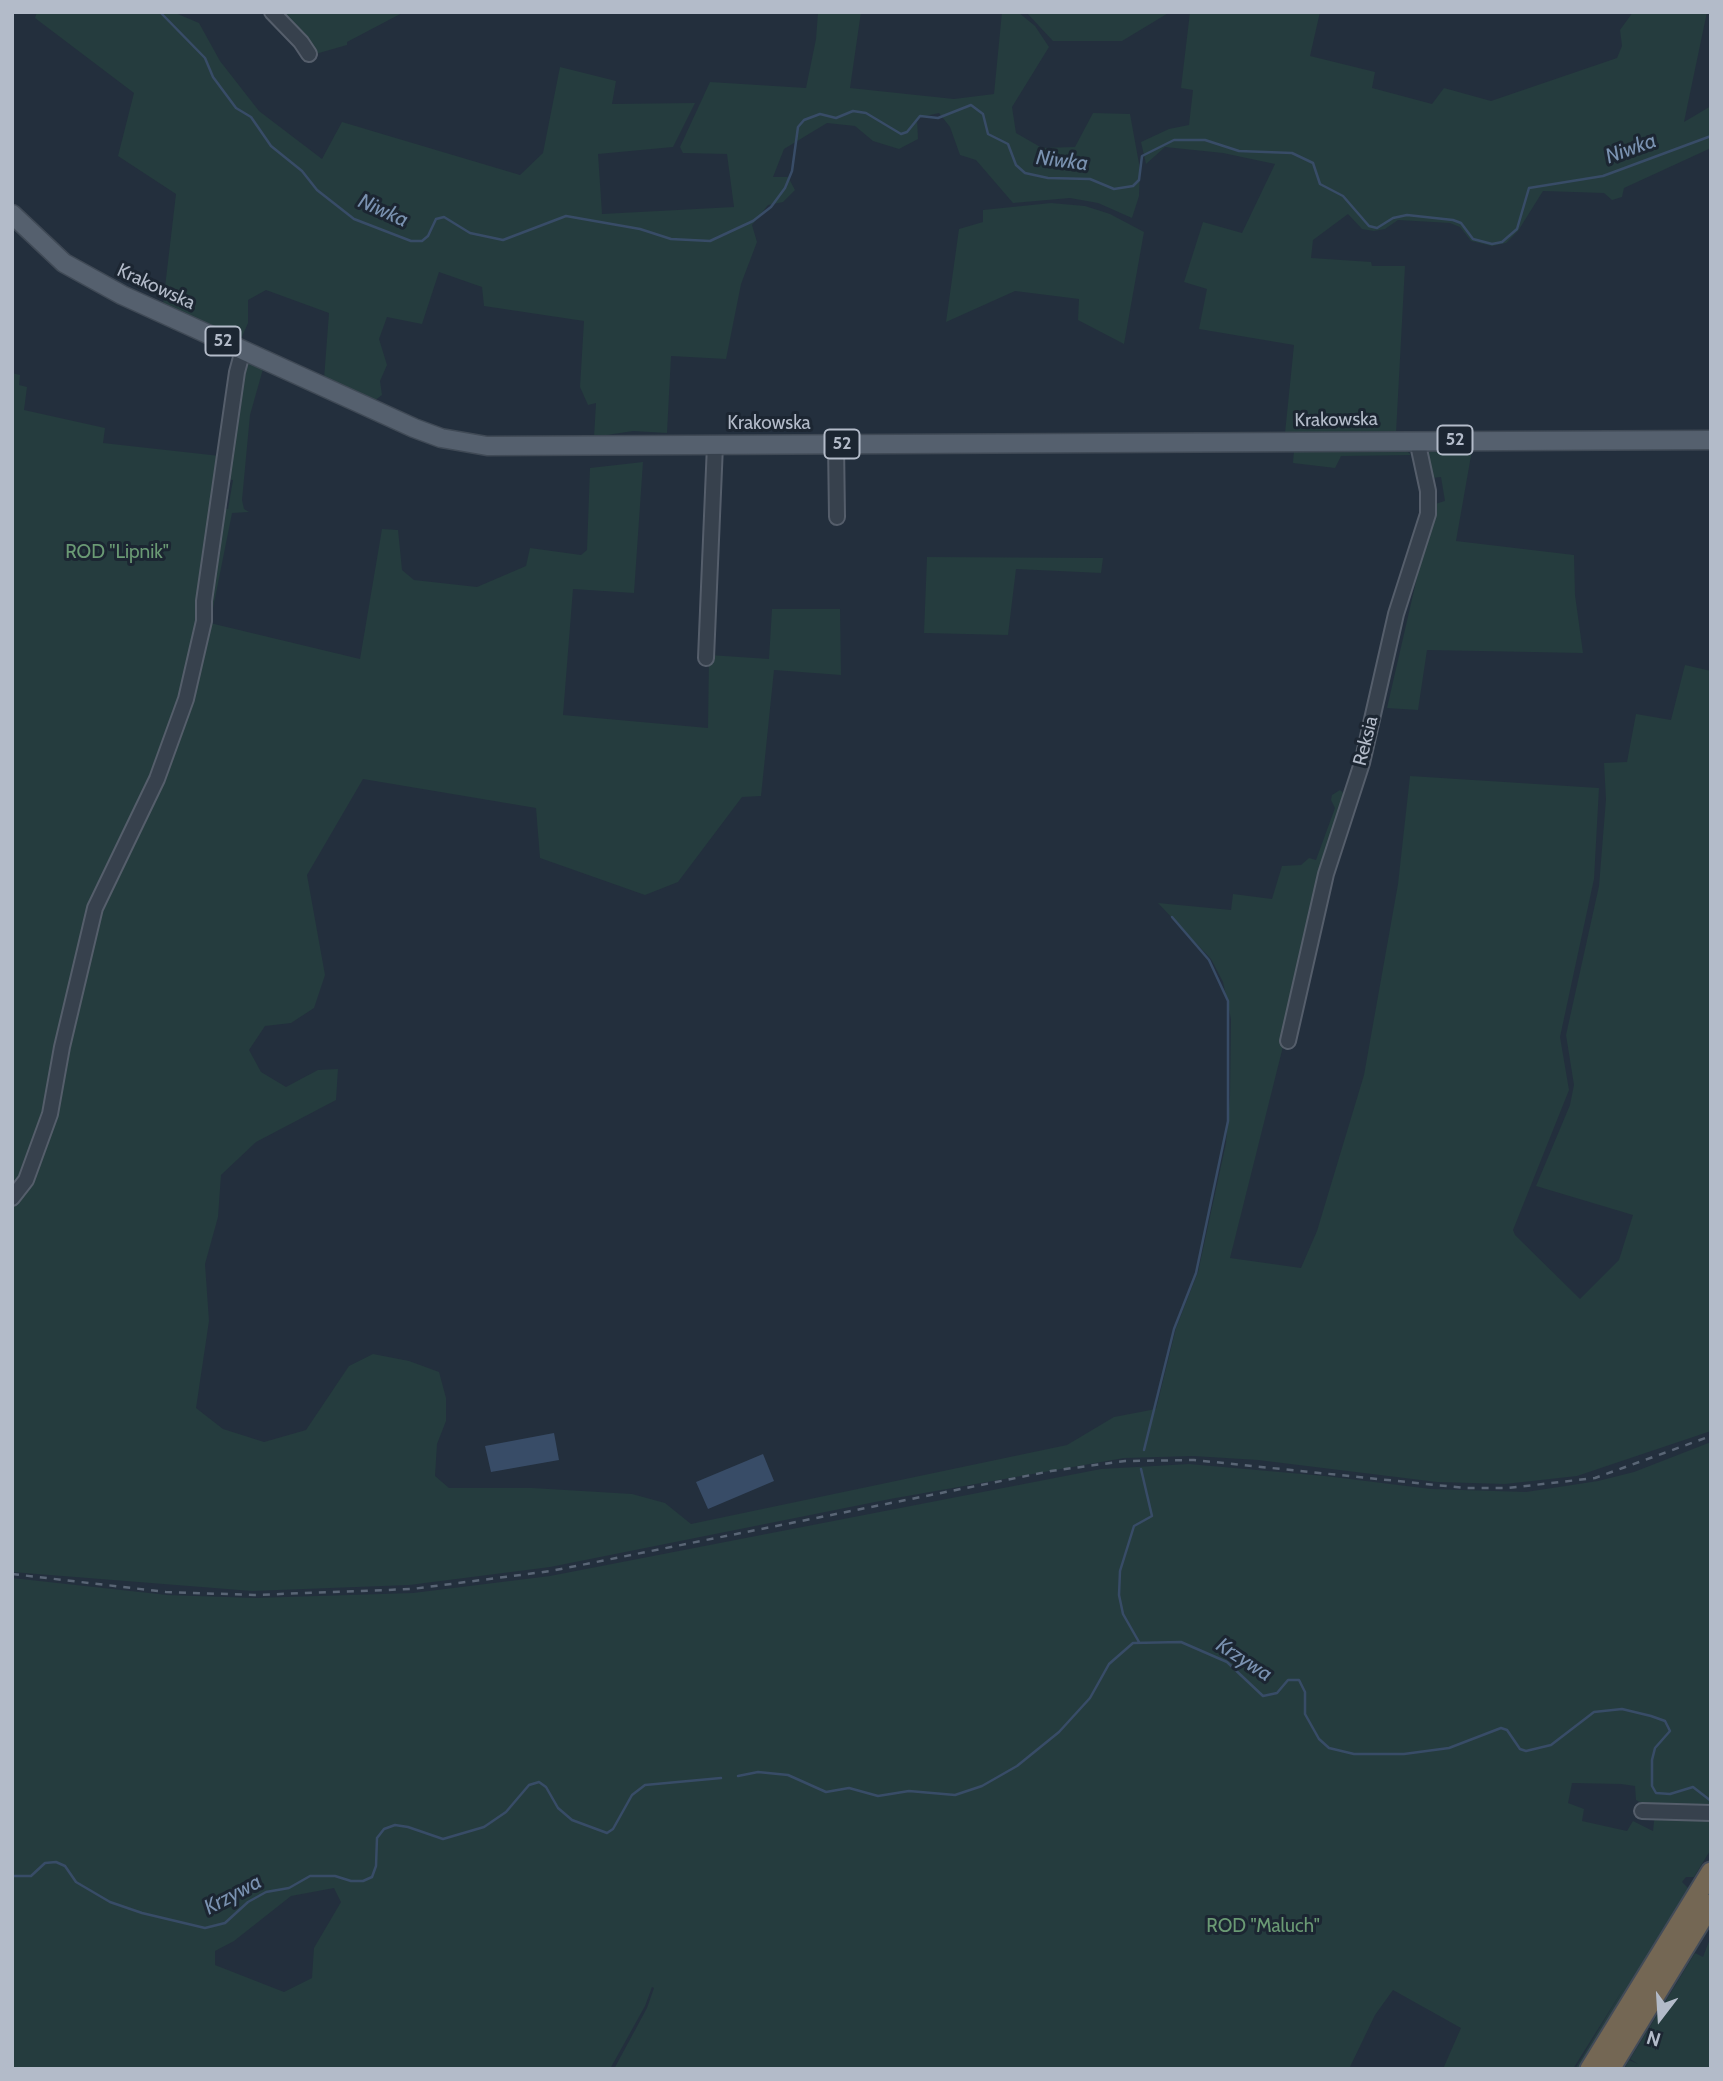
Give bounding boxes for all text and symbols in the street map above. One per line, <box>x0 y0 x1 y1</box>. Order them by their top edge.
water label: Niwka <box>1602 128 1660 170</box>
water label: Niwka <box>1035 145 1089 177</box>
water label: Niwka <box>354 189 412 233</box>
street label: Krakowska <box>113 259 199 315</box>
road number: 52 <box>206 326 241 356</box>
street label: Krakowska <box>1294 408 1378 432</box>
street label: Krakowska <box>727 412 811 434</box>
road number: 52 <box>1438 426 1472 454</box>
road number: 52 <box>824 430 860 458</box>
park label: ROD "Lipnik" <box>65 541 169 563</box>
street label: Reksia <box>1349 714 1383 768</box>
water label: Krzywa <box>1211 1633 1277 1687</box>
water label: Krzywa <box>200 1869 266 1921</box>
park label: ROD "Maluch" <box>1206 1915 1320 1937</box>
north arrow <box>1625 1983 1695 2053</box>
text: N <box>1644 2026 1664 2052</box>

